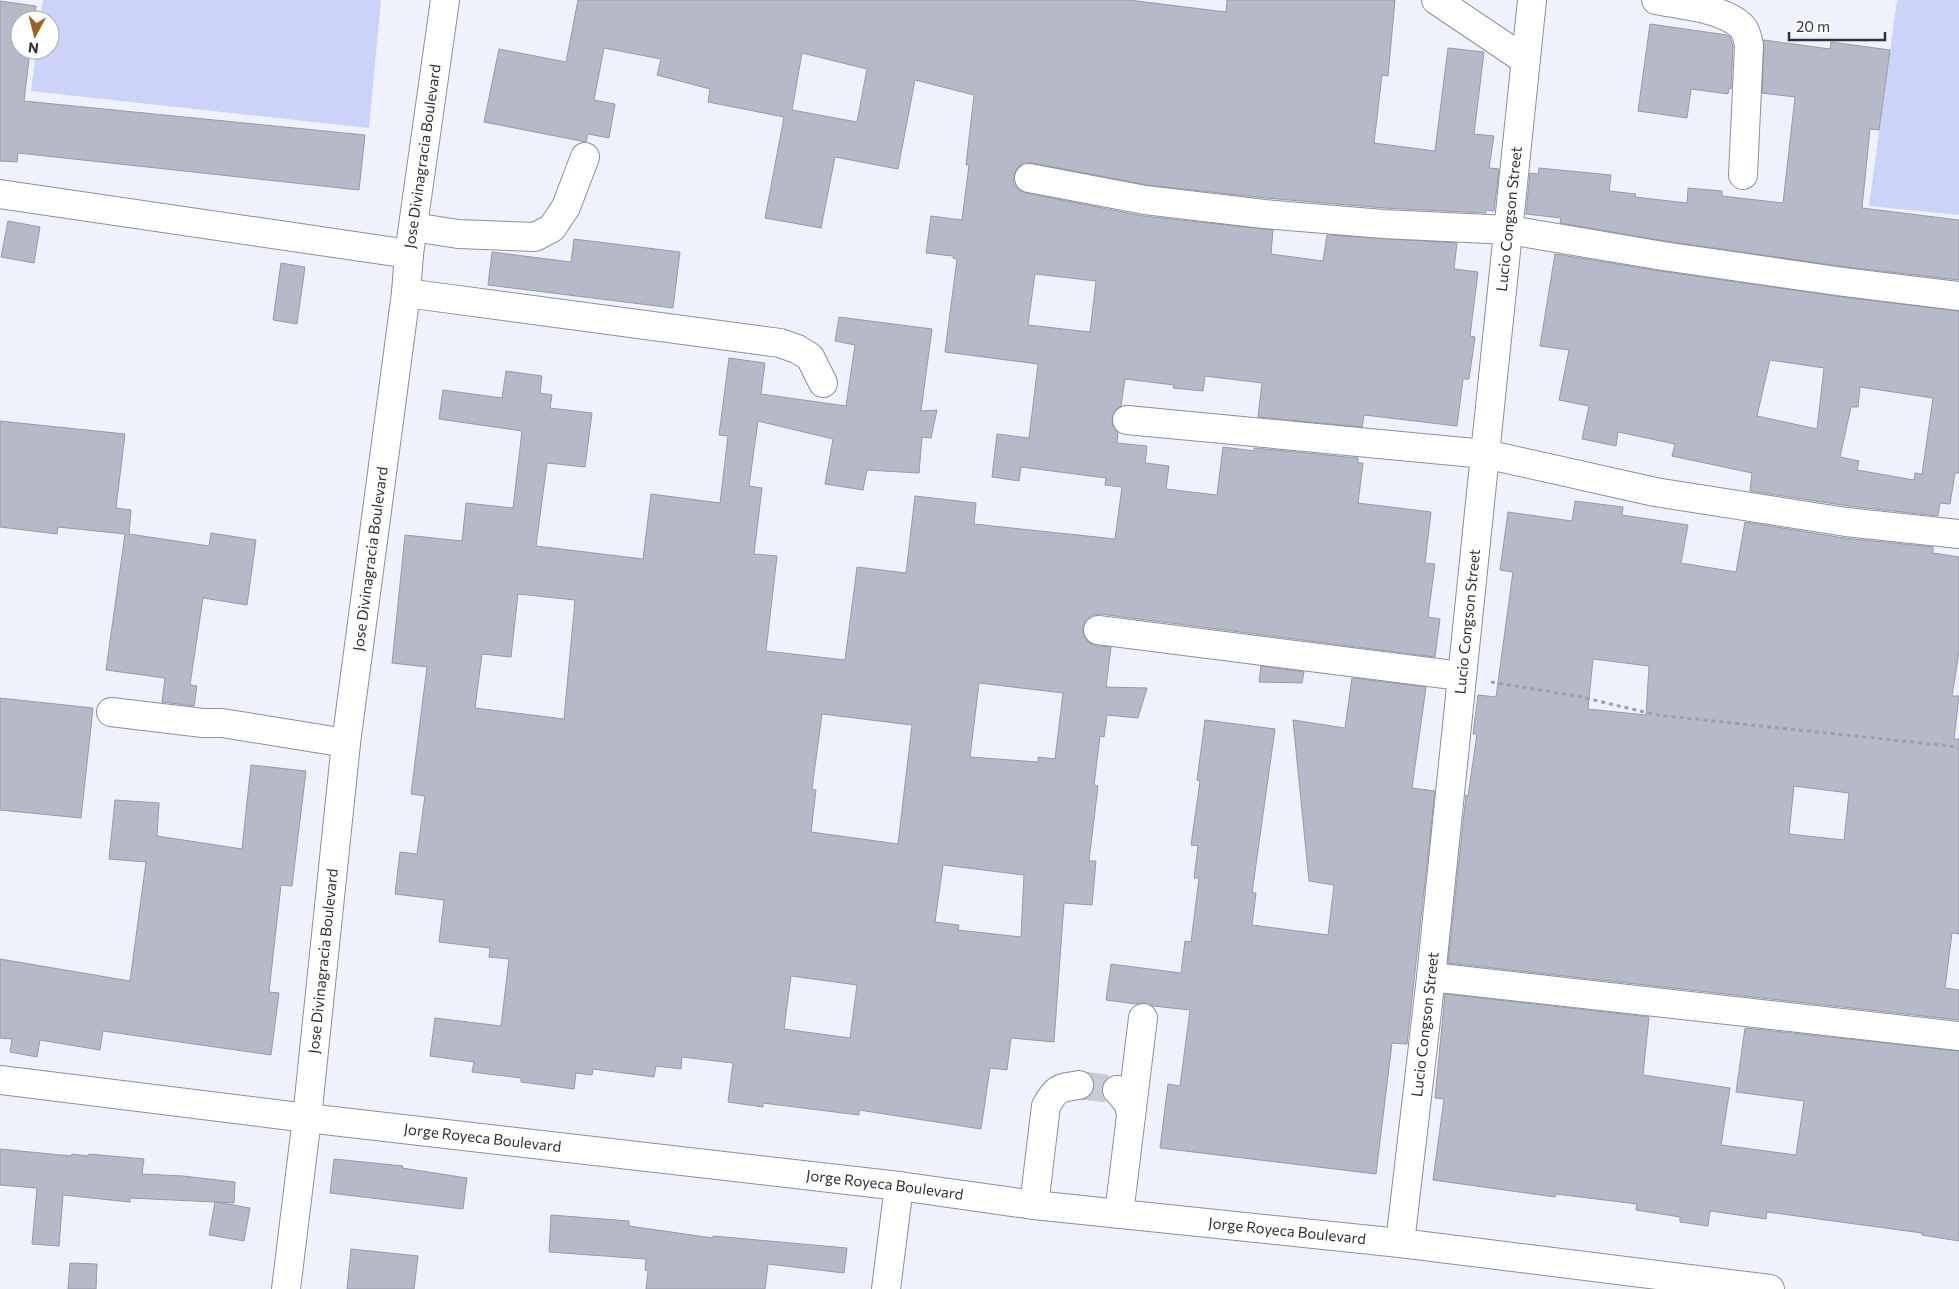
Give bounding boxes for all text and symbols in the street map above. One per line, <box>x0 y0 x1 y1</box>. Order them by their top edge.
north arrow <box>10 10 60 60</box>
scale bar <box>1789 10 1885 42</box>
text: 20 m <box>1796 17 1830 35</box>
text: N <box>27 39 40 57</box>
street label: Jose Divinagracia Boulevard <box>400 63 444 250</box>
street label: Lucio Congson Street <box>1492 145 1525 292</box>
street label: Jose Divinagracia Boulevard <box>348 465 391 652</box>
street label: Lucio Congson Street <box>1450 548 1483 695</box>
street label: Jose Divinagracia Boulevard <box>304 868 341 1054</box>
street label: Lucio Congson Street <box>1407 951 1442 1098</box>
street label: Jorge Royeca Boulevard <box>403 1119 562 1155</box>
street label: Jorge Royeca Boulevard <box>805 1165 965 1203</box>
street label: Jorge Royeca Boulevard <box>1207 1213 1367 1247</box>

